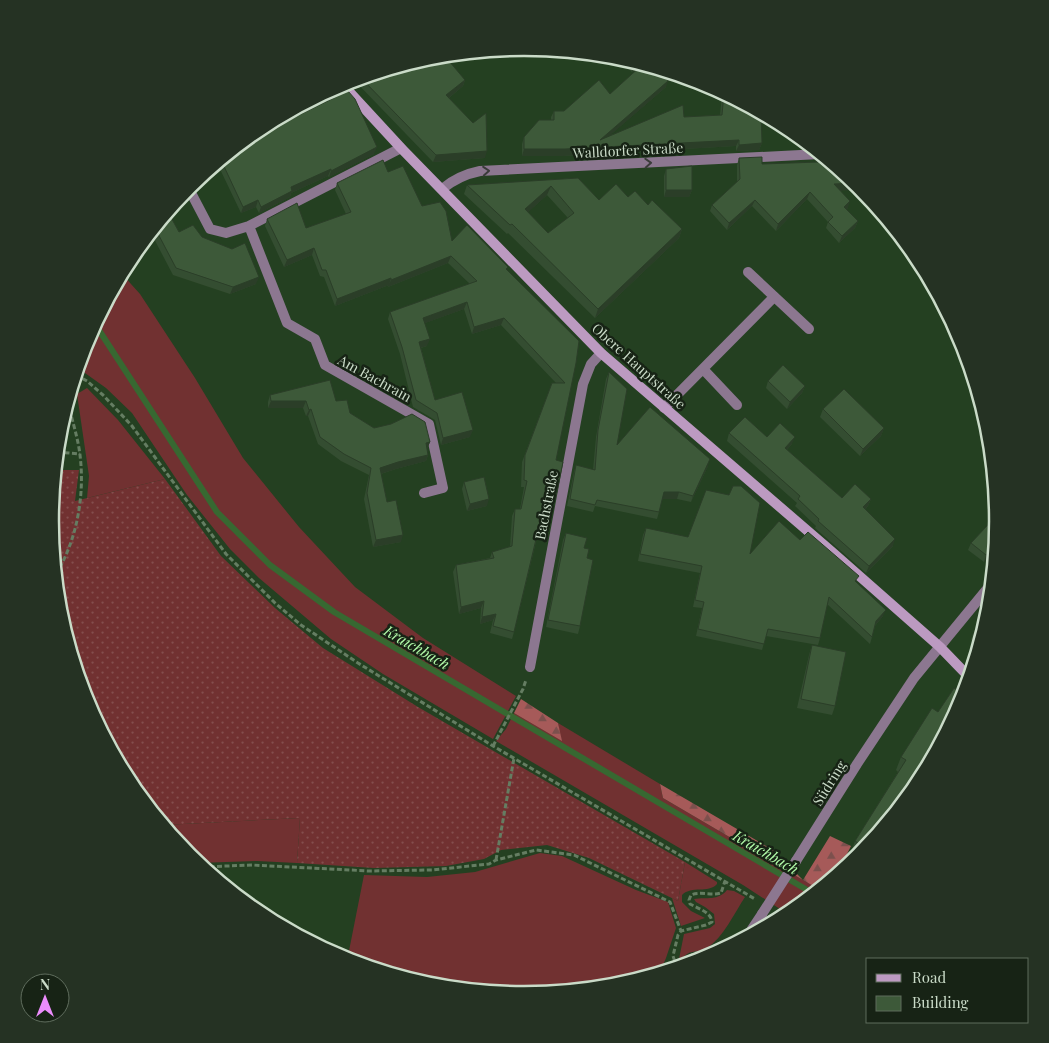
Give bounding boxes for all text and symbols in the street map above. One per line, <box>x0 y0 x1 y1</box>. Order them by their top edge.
street label: Walldorfer Straße <box>571 138 684 162</box>
one-way arrow <box>644 157 652 168</box>
one-way arrow <box>482 166 490 177</box>
street label: Obere Hauptstraße <box>588 319 690 413</box>
street label: Am Bachrain <box>334 350 416 406</box>
street label: Bachstraße <box>530 469 562 541</box>
water label: Kraichbach <box>380 620 453 674</box>
street label: Südring <box>808 756 851 809</box>
water label: Kraichbach <box>729 825 802 879</box>
legend <box>866 958 1029 1023</box>
text: Road <box>912 967 946 987</box>
north arrow <box>20 973 70 1023</box>
text: N <box>40 975 50 994</box>
text: Building <box>912 992 969 1012</box>

